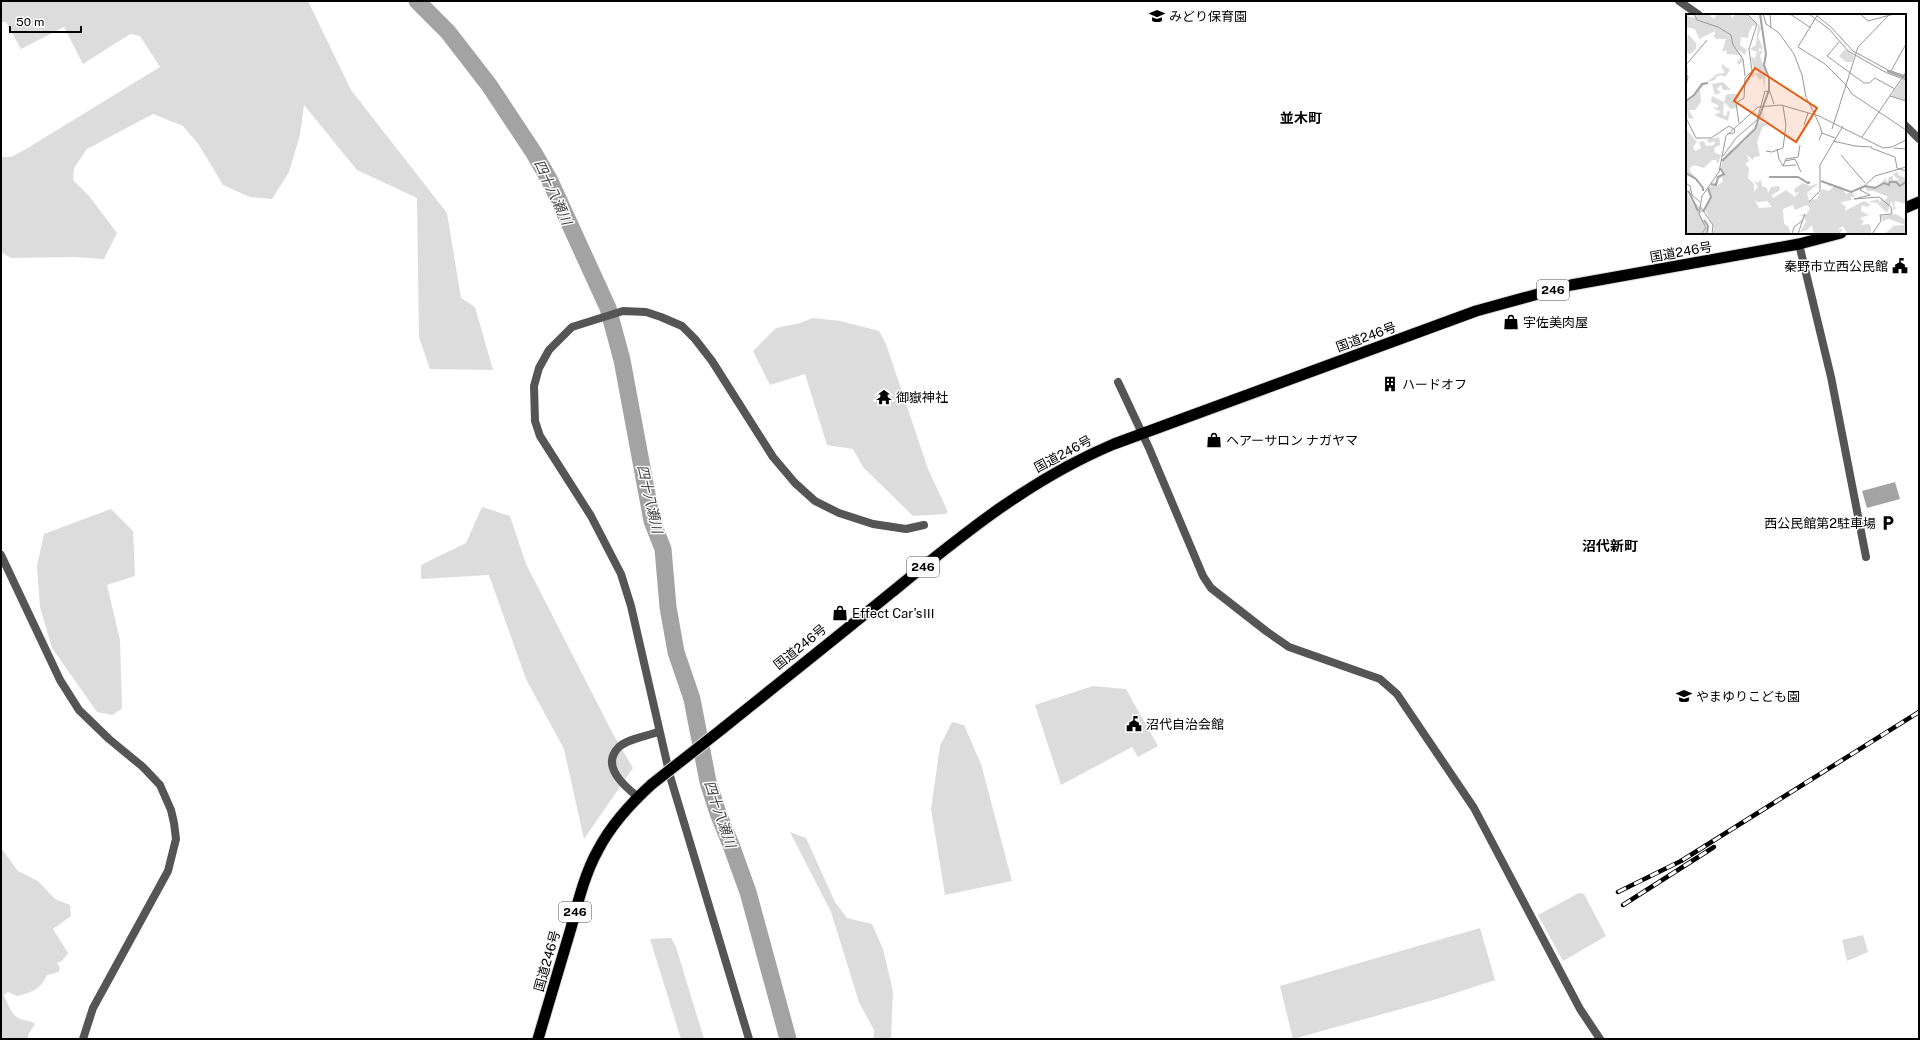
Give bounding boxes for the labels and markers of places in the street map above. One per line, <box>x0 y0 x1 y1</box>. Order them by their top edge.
school or university icon: みどり保育園 <box>1148 7 1166 25</box>
place label: みどり保育園 <box>1169 9 1247 24</box>
public building icon: 秦野市立西公民館 <box>1891 257 1909 275</box>
place label: 秦野市立西公民館 <box>1784 259 1888 274</box>
shop icon: 宇佐美肉屋 <box>1502 313 1520 331</box>
place label: 宇佐美肉屋 <box>1523 315 1588 330</box>
building icon: ハードオフ <box>1381 375 1399 393</box>
place label: ハードオフ <box>1402 377 1467 392</box>
temple icon: 御嶽神社 <box>875 388 893 406</box>
place label: 御嶽神社 <box>896 390 948 405</box>
shop icon: ヘアーサロン ナガヤマ <box>1205 431 1223 449</box>
place label: ヘアーサロン ナガヤマ <box>1226 433 1358 448</box>
parking icon: 西公民館第2駐車場 <box>1879 514 1897 532</box>
place label: 西公民館第2駐車場 <box>1764 516 1876 531</box>
shop icon: Effect Car'sⅢ <box>831 604 849 622</box>
place label: Effect Car'sⅢ <box>852 606 935 621</box>
school or university icon: やまゆりこども園 <box>1675 687 1693 705</box>
place label: やまゆりこども園 <box>1696 689 1800 704</box>
public building icon: 沼代自治会館 <box>1125 715 1143 733</box>
place label: 沼代自治会館 <box>1146 717 1224 732</box>

